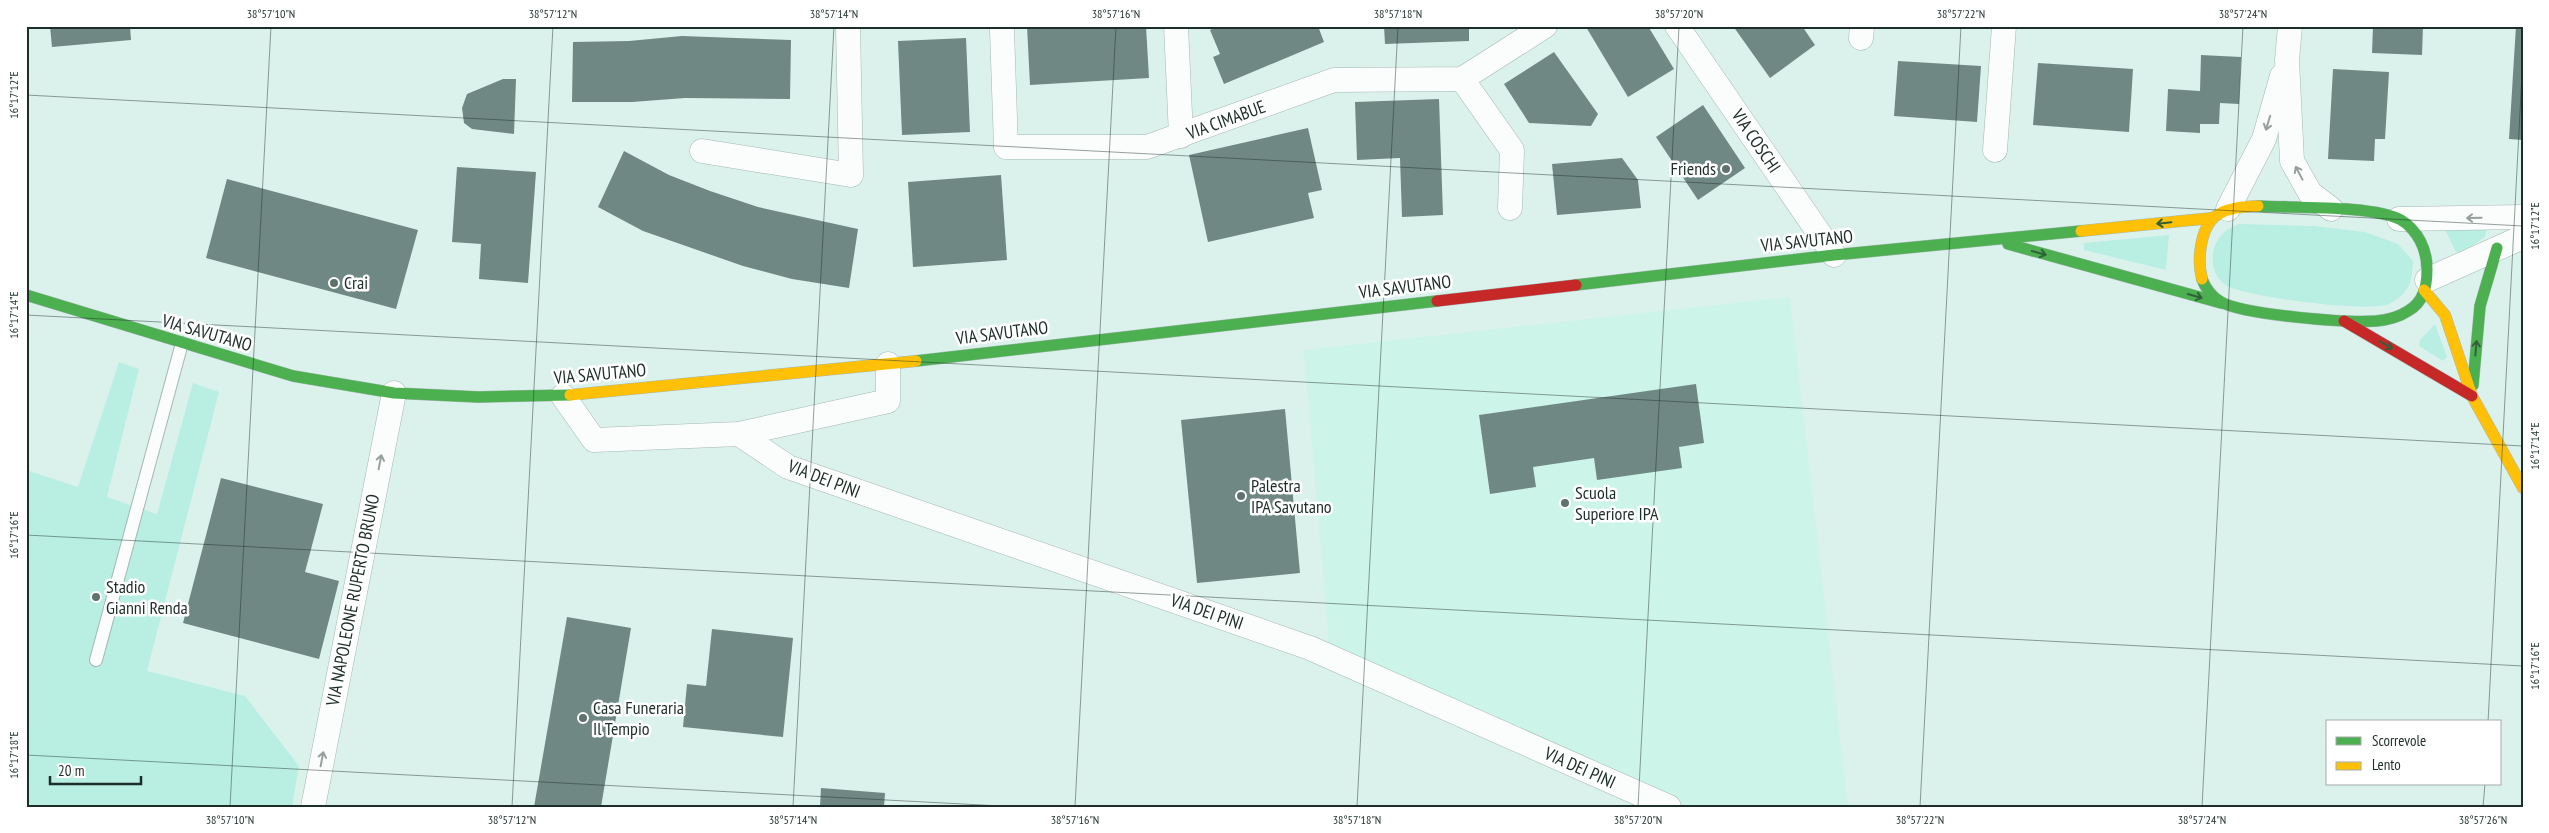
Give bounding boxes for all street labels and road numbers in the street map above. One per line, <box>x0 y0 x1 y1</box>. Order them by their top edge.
street label: VIA CIMABUE <box>1182 95 1268 145</box>
street label: VIA COSCHI <box>1726 104 1786 177</box>
street label: VIA SAVUTANO <box>1759 224 1854 257</box>
street label: VIA SAVUTANO <box>1357 269 1452 304</box>
street label: VIA SAVUTANO <box>158 308 255 356</box>
street label: VIA SAVUTANO <box>954 315 1049 350</box>
street label: VIA SAVUTANO <box>552 358 647 389</box>
street label: VIA DEI PINI <box>784 454 864 503</box>
street label: VIA NAPOLEONE RUPERTO BRUNO <box>320 492 384 709</box>
street label: VIA DEI PINI <box>1167 588 1247 635</box>
street label: VIA DEI PINI <box>1540 741 1619 793</box>

